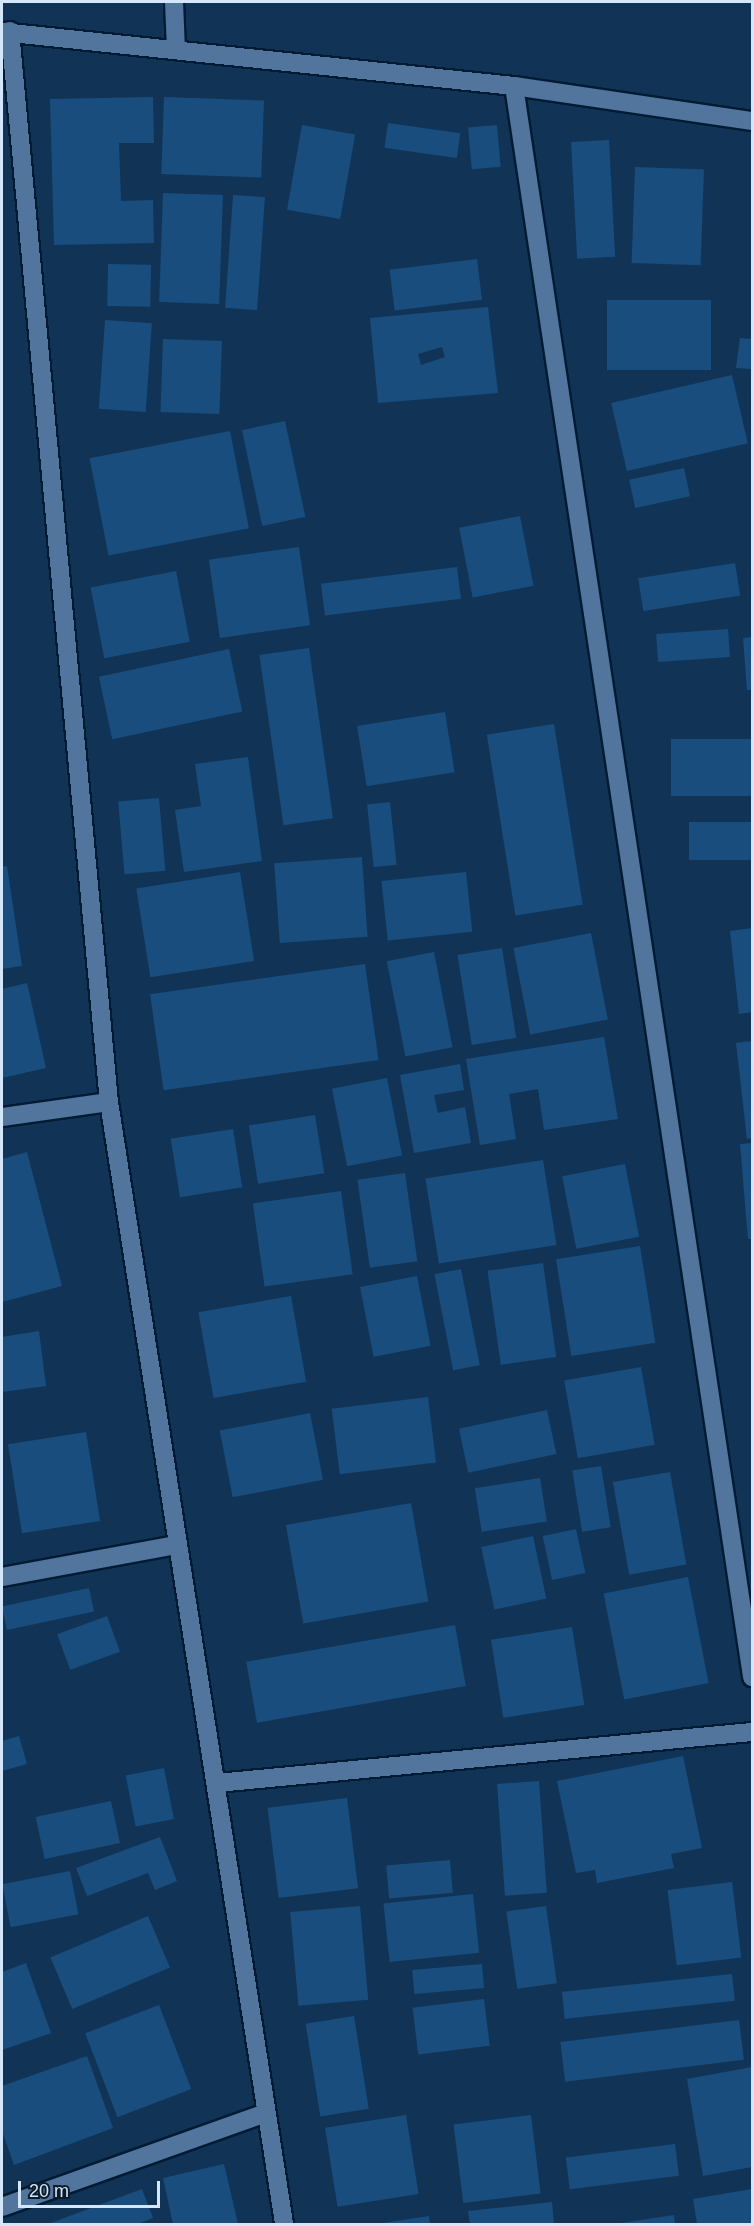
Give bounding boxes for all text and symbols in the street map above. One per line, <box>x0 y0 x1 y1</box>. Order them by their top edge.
scale bar <box>21 2169 164 2207</box>
text: 20 m <box>29 2181 69 2201</box>

